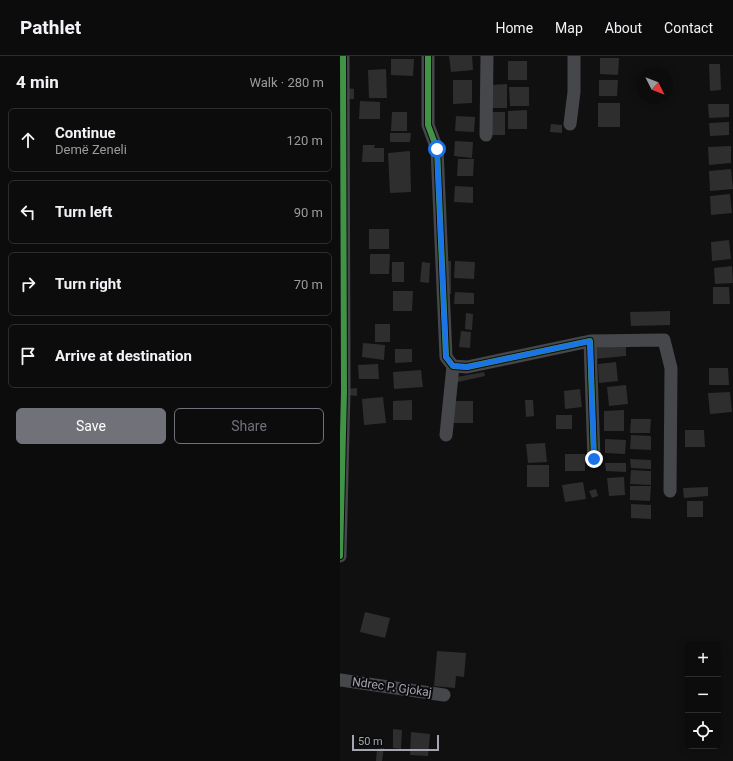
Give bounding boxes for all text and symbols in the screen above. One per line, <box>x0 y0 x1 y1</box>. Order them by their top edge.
text: Pathlet <box>20 16 81 39</box>
text: Home <box>495 20 533 36</box>
text: Map <box>555 20 583 36</box>
text: About <box>605 20 642 36</box>
text: Contact <box>664 20 713 36</box>
north arrow <box>637 68 673 104</box>
text: 4 min <box>16 72 59 92</box>
text: Walk · 280 m <box>249 75 324 90</box>
text: Continue <box>55 124 116 142</box>
icon: ahead <box>17 129 39 151</box>
text: 120 m <box>286 133 323 148</box>
route start <box>428 140 446 158</box>
text: Demë Zeneli <box>55 142 127 157</box>
icon: left <box>17 201 39 223</box>
text: Turn left <box>55 203 112 221</box>
text: 90 m <box>294 205 323 220</box>
icon: right <box>17 273 39 295</box>
text: Turn right <box>55 275 121 293</box>
text: 70 m <box>294 277 323 292</box>
icon: arrive <box>17 345 39 367</box>
text: Arrive at destination <box>55 347 192 365</box>
button: Save <box>16 408 166 444</box>
button: Share <box>174 408 324 444</box>
route end <box>585 450 603 468</box>
map controls <box>685 641 721 749</box>
button: + <box>685 641 721 677</box>
street label: Ndrec P. Gjokaj <box>351 674 433 700</box>
button: − <box>685 677 721 713</box>
button: locate <box>685 713 721 749</box>
scale bar <box>352 733 439 752</box>
text: 50 m <box>358 735 383 748</box>

